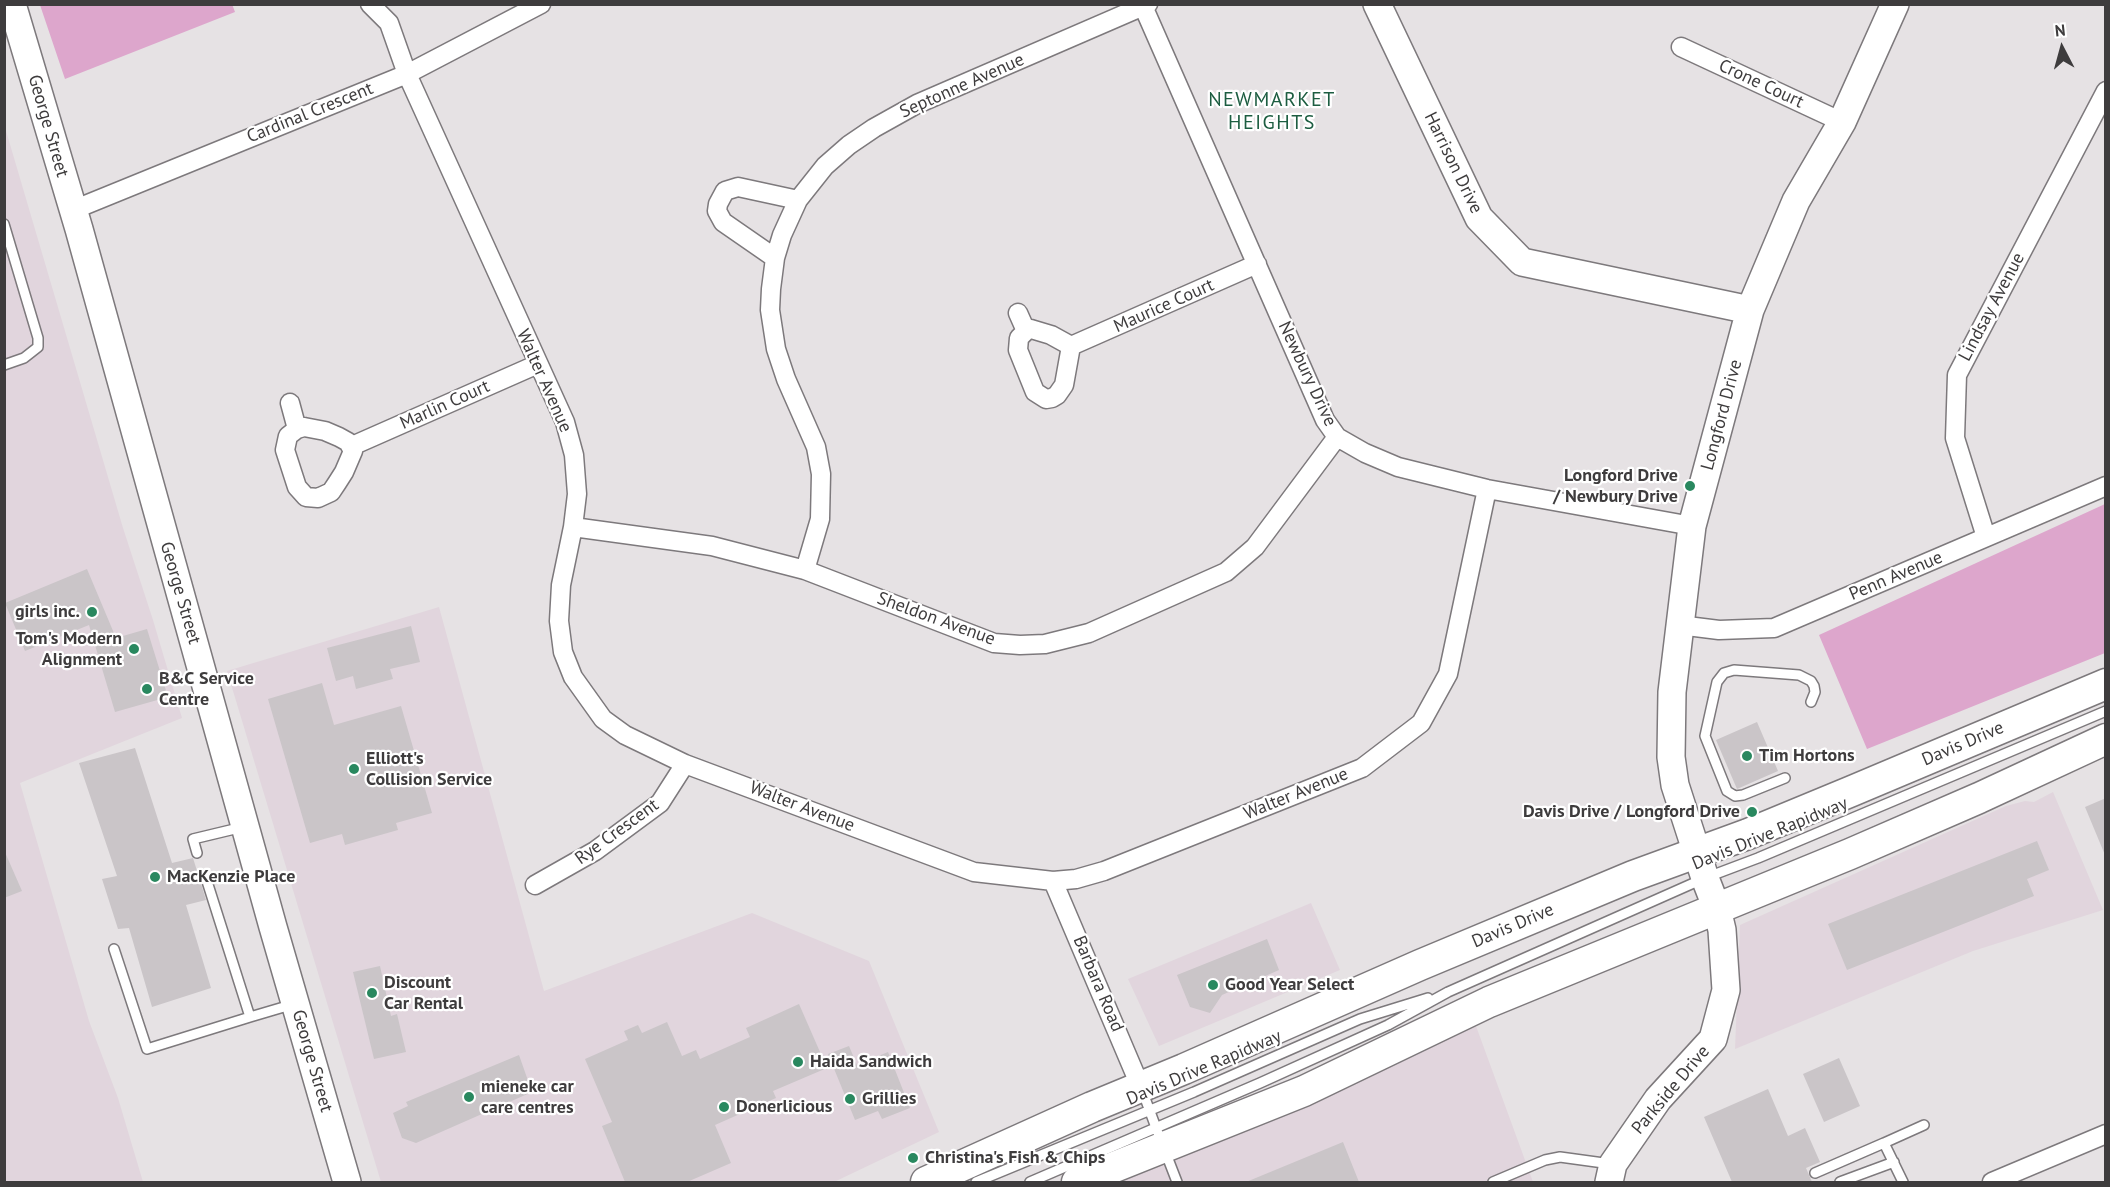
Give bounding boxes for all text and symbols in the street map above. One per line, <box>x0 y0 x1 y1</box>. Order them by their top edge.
north arrow <box>2032 18 2092 78</box>
text: N <box>2054 20 2066 41</box>
street label: Septonne Avenue <box>896 49 1028 123</box>
street label: Crone Court <box>1715 55 1807 113</box>
street label: George Street <box>23 72 73 180</box>
street label: Cardinal Crescent <box>244 78 376 148</box>
district label: NEWMARKET HEIGHTS <box>1208 88 1336 135</box>
street label: Harrison Drive <box>1419 109 1487 217</box>
street label: Lindsay Avenue <box>1954 249 2030 365</box>
street label: Maurice Court <box>1111 274 1217 338</box>
street label: Newbury Drive <box>1273 318 1341 430</box>
street label: Walter Avenue <box>512 326 576 436</box>
street label: Longford Drive <box>1697 357 1747 473</box>
street label: Marlin Court <box>397 376 493 434</box>
place label: Longford Drive / Newbury Drive <box>1553 465 1678 508</box>
marker: Longford Drive / Newbury Drive <box>1683 479 1697 493</box>
street label: George Street <box>155 539 205 647</box>
street label: Penn Avenue <box>1846 547 1946 605</box>
street label: Sheldon Avenue <box>874 588 998 650</box>
place label: girls inc. <box>15 601 80 623</box>
marker: girls inc. <box>85 605 99 619</box>
place label: Tom's Modern Alignment <box>15 628 122 670</box>
marker: Tom's Modern Alignment <box>127 642 141 656</box>
place label: B&C Service Centre <box>159 668 254 710</box>
marker: B&C Service Centre <box>140 682 154 696</box>
street label: Davis Drive <box>1919 717 2007 771</box>
place label: Tim Hortons <box>1759 745 1855 767</box>
place label: Elliott's Collision Service <box>366 748 492 790</box>
marker: Tim Hortons <box>1740 749 1754 763</box>
marker: Elliott's Collision Service <box>347 762 361 776</box>
street label: Walter Avenue <box>1241 763 1351 825</box>
street label: Walter Avenue <box>747 777 857 837</box>
street label: Davis Drive Rapidway <box>1689 793 1851 875</box>
street label: Rye Crescent <box>571 795 663 869</box>
place label: Davis Drive / Longford Drive <box>1523 801 1740 823</box>
marker: Davis Drive / Longford Drive <box>1745 805 1759 819</box>
place label: MacKenzie Place <box>167 866 295 888</box>
marker: MacKenzie Place <box>148 870 162 884</box>
street label: Davis Drive <box>1469 899 1557 953</box>
street label: Barbara Road <box>1068 933 1128 1035</box>
place label: Discount Car Rental <box>384 972 463 1014</box>
place label: Good Year Select <box>1225 974 1354 996</box>
marker: Good Year Select <box>1206 978 1220 992</box>
marker: Discount Car Rental <box>365 986 379 1000</box>
street label: George Street <box>287 1007 337 1115</box>
street label: Davis Drive Rapidway <box>1123 1026 1285 1110</box>
street label: Parkside Drive <box>1628 1041 1714 1139</box>
place label: Haida Sandwich <box>810 1051 932 1073</box>
marker: Haida Sandwich <box>791 1055 805 1069</box>
place label: mieneke car care centres <box>481 1076 574 1118</box>
place label: Grillies <box>862 1088 916 1110</box>
marker: mieneke car care centres <box>462 1090 476 1104</box>
marker: Grillies <box>843 1092 857 1106</box>
place label: Donerlicious <box>736 1096 832 1118</box>
marker: Donerlicious <box>717 1100 731 1114</box>
place label: Christina's Fish & Chips <box>925 1147 1105 1169</box>
marker: Christina's Fish & Chips <box>906 1151 920 1165</box>

